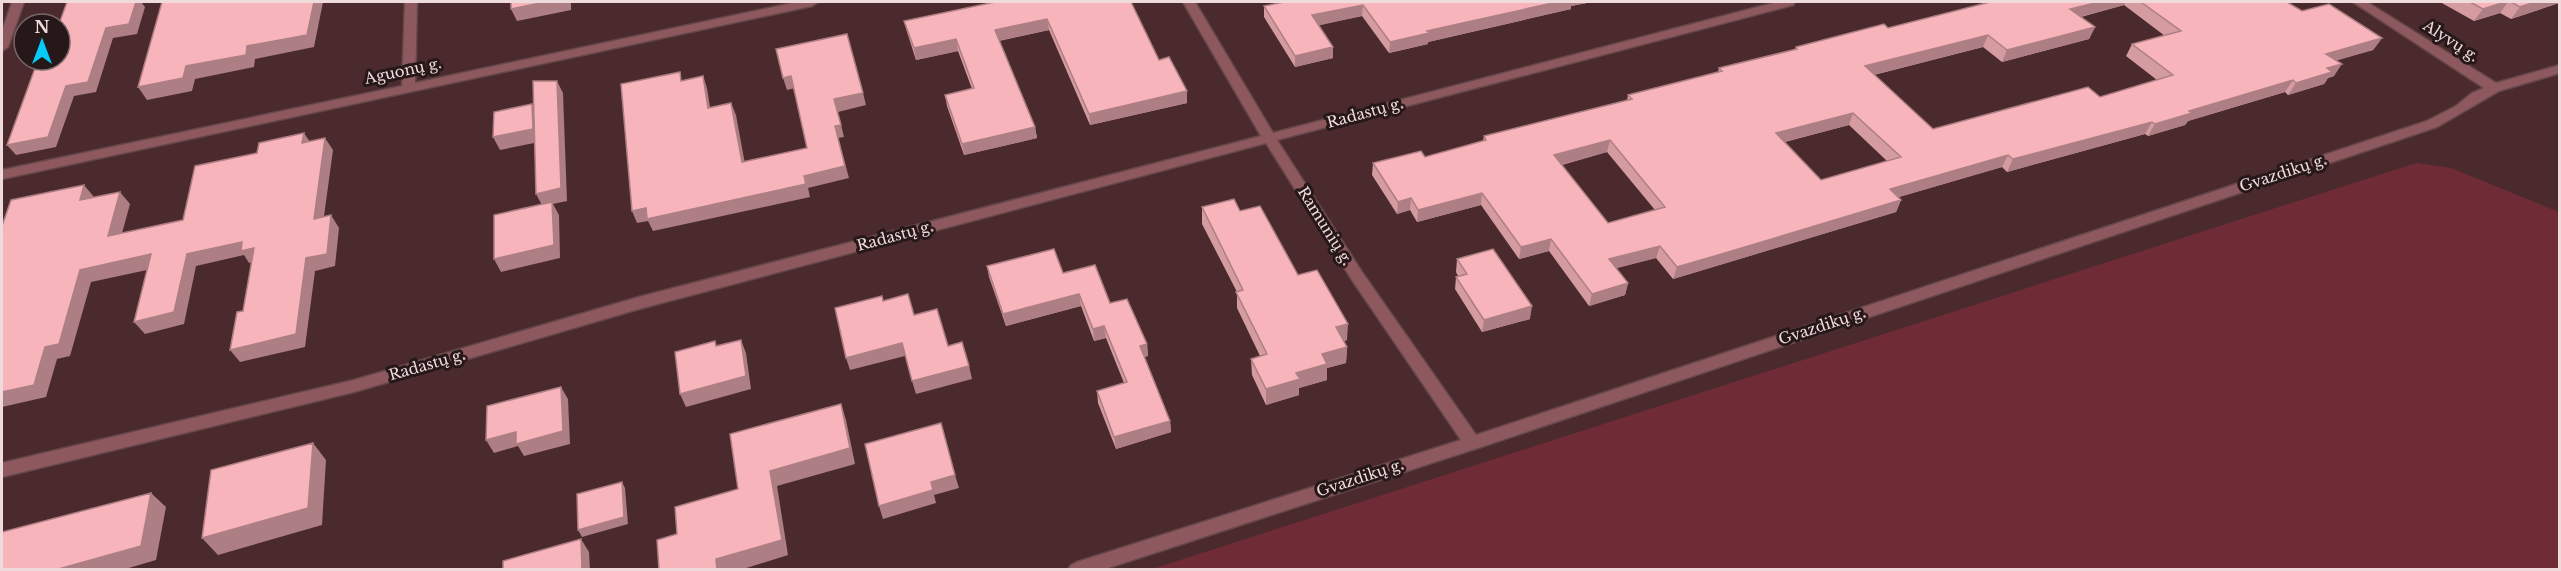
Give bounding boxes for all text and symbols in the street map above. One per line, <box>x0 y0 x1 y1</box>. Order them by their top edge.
north arrow <box>12 12 72 72</box>
street label: Alyvų g. <box>2419 15 2483 66</box>
text: N <box>34 17 50 37</box>
street label: Aguonų g. <box>362 53 443 88</box>
street label: Radastų g. <box>1325 93 1405 132</box>
street label: Gvazdikų g. <box>2237 150 2329 196</box>
street label: Ramunių g. <box>1294 183 1357 269</box>
street label: Radastų g. <box>855 216 935 255</box>
street label: Gvazdikų g. <box>1776 303 1868 349</box>
street label: Radastų g. <box>387 345 467 384</box>
street label: Gvazdikų g. <box>1314 455 1406 501</box>

